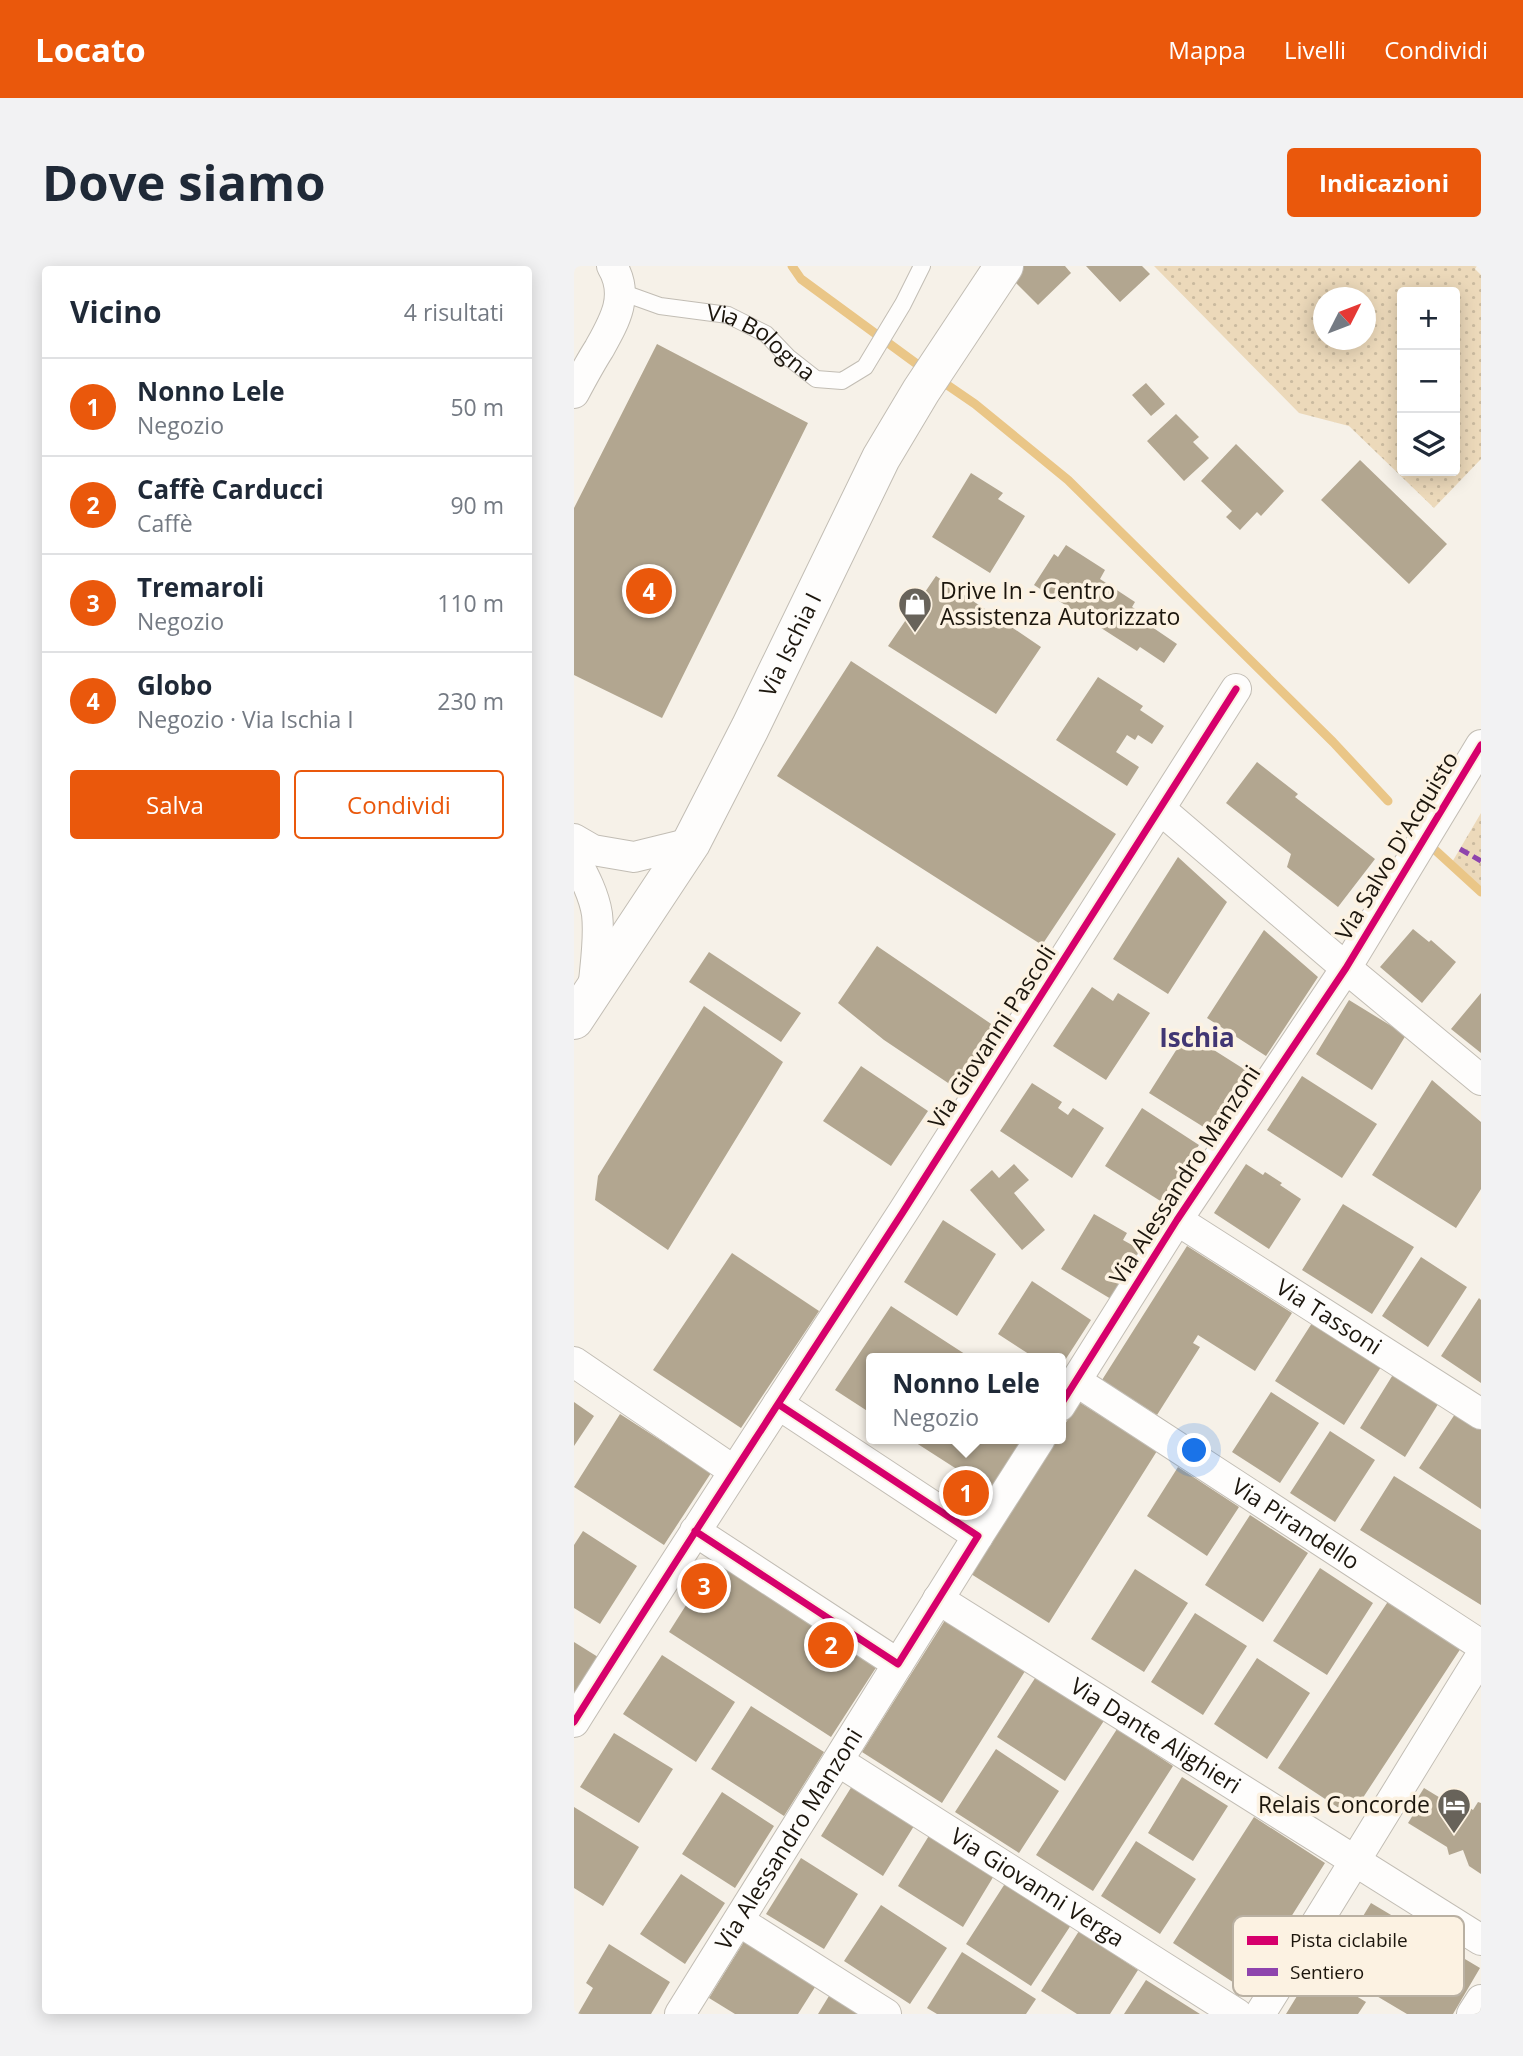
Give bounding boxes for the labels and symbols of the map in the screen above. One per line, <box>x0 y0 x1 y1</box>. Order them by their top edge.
north arrow <box>1313 287 1376 350</box>
street label: Via Bologna <box>705 295 823 388</box>
pin: 4 <box>626 565 672 617</box>
place label: Drive In - Centro Assistenza Autorizzato <box>940 574 1180 632</box>
shop icon: Drive In - Centro Assistenza Autorizzato <box>896 585 934 634</box>
street label: Via Ischia I <box>751 587 828 702</box>
street label: Via Salvo D'Acquisto <box>1327 745 1465 946</box>
street label: Via Giovanni Pascoli <box>920 938 1063 1134</box>
district label: Ischia <box>1159 1019 1235 1055</box>
street label: Via Alessandro Manzoni <box>1101 1059 1267 1290</box>
street label: Via Tassoni <box>1270 1270 1388 1362</box>
your location <box>1177 1433 1211 1467</box>
pin: 1 <box>943 1467 989 1519</box>
street label: Via Pirandello <box>1226 1470 1366 1577</box>
pin: 3 <box>681 1560 727 1612</box>
pin: 2 <box>808 1619 854 1671</box>
street label: Via Dante Alighieri <box>1065 1669 1248 1800</box>
street label: Via Alessandro Manzoni <box>707 1722 869 1956</box>
hotel icon: Relais Concorde <box>1435 1786 1473 1835</box>
place label: Relais Concorde <box>1258 1788 1430 1820</box>
street label: Via Giovanni Verga <box>945 1819 1131 1954</box>
legend <box>1233 1916 1464 1996</box>
text: Pista ciclabile <box>1290 1927 1408 1953</box>
text: Sentiero <box>1290 1959 1364 1985</box>

